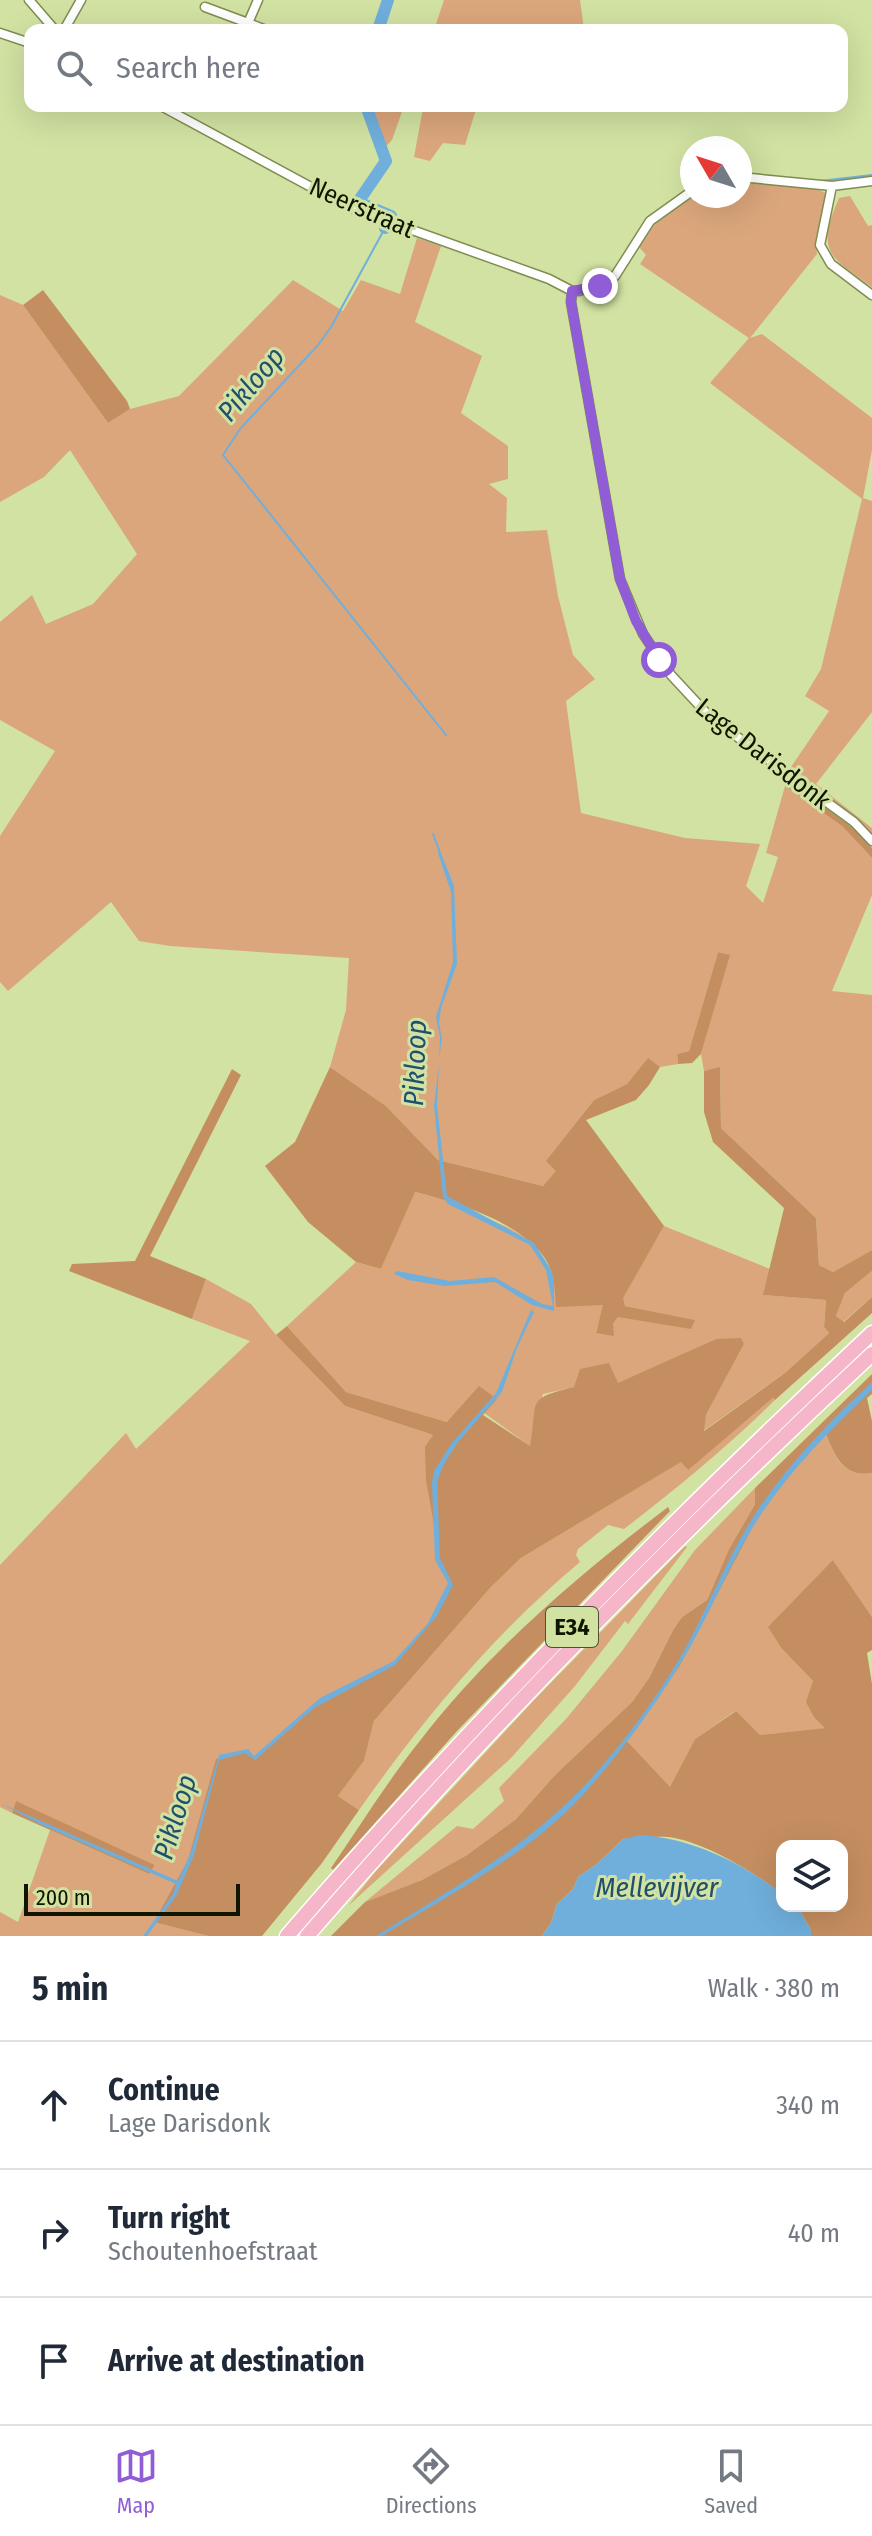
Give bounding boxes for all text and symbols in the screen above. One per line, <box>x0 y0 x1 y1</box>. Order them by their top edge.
search box <box>24 24 848 112</box>
icon: search <box>52 46 96 90</box>
text: Search here <box>116 50 261 86</box>
north arrow <box>680 136 752 208</box>
street label: Neerstraat <box>305 171 420 245</box>
route end <box>582 268 618 304</box>
water label: Pikloop <box>211 340 291 428</box>
route start <box>641 642 677 678</box>
street label: Lage Darisdonk <box>689 692 837 817</box>
water label: Pikloop <box>397 1019 433 1107</box>
road number: E34 <box>546 1607 598 1647</box>
water label: Pikloop <box>147 1771 203 1863</box>
map controls <box>776 1840 848 1912</box>
button: layers <box>776 1840 848 1912</box>
water label: Mellevijver <box>596 1871 720 1904</box>
scale bar <box>24 1880 240 1916</box>
text: 200 m <box>36 1884 91 1911</box>
text: 5 min <box>32 1968 108 2009</box>
text: Walk · 380 m <box>708 1973 840 2004</box>
text: Continue <box>108 2072 220 2108</box>
icon: ahead <box>32 2083 76 2127</box>
text: 340 m <box>776 2090 840 2121</box>
text: Lage Darisdonk <box>108 2108 270 2139</box>
text: Turn right <box>108 2200 230 2236</box>
icon: right <box>32 2211 76 2255</box>
text: 40 m <box>788 2218 840 2249</box>
text: Schoutenhoefstraat <box>108 2236 317 2267</box>
icon: arrive <box>32 2339 76 2383</box>
text: Arrive at destination <box>108 2343 365 2379</box>
tab: Map <box>114 2444 158 2519</box>
tab: Directions <box>386 2444 477 2519</box>
tab: Saved <box>704 2444 758 2519</box>

